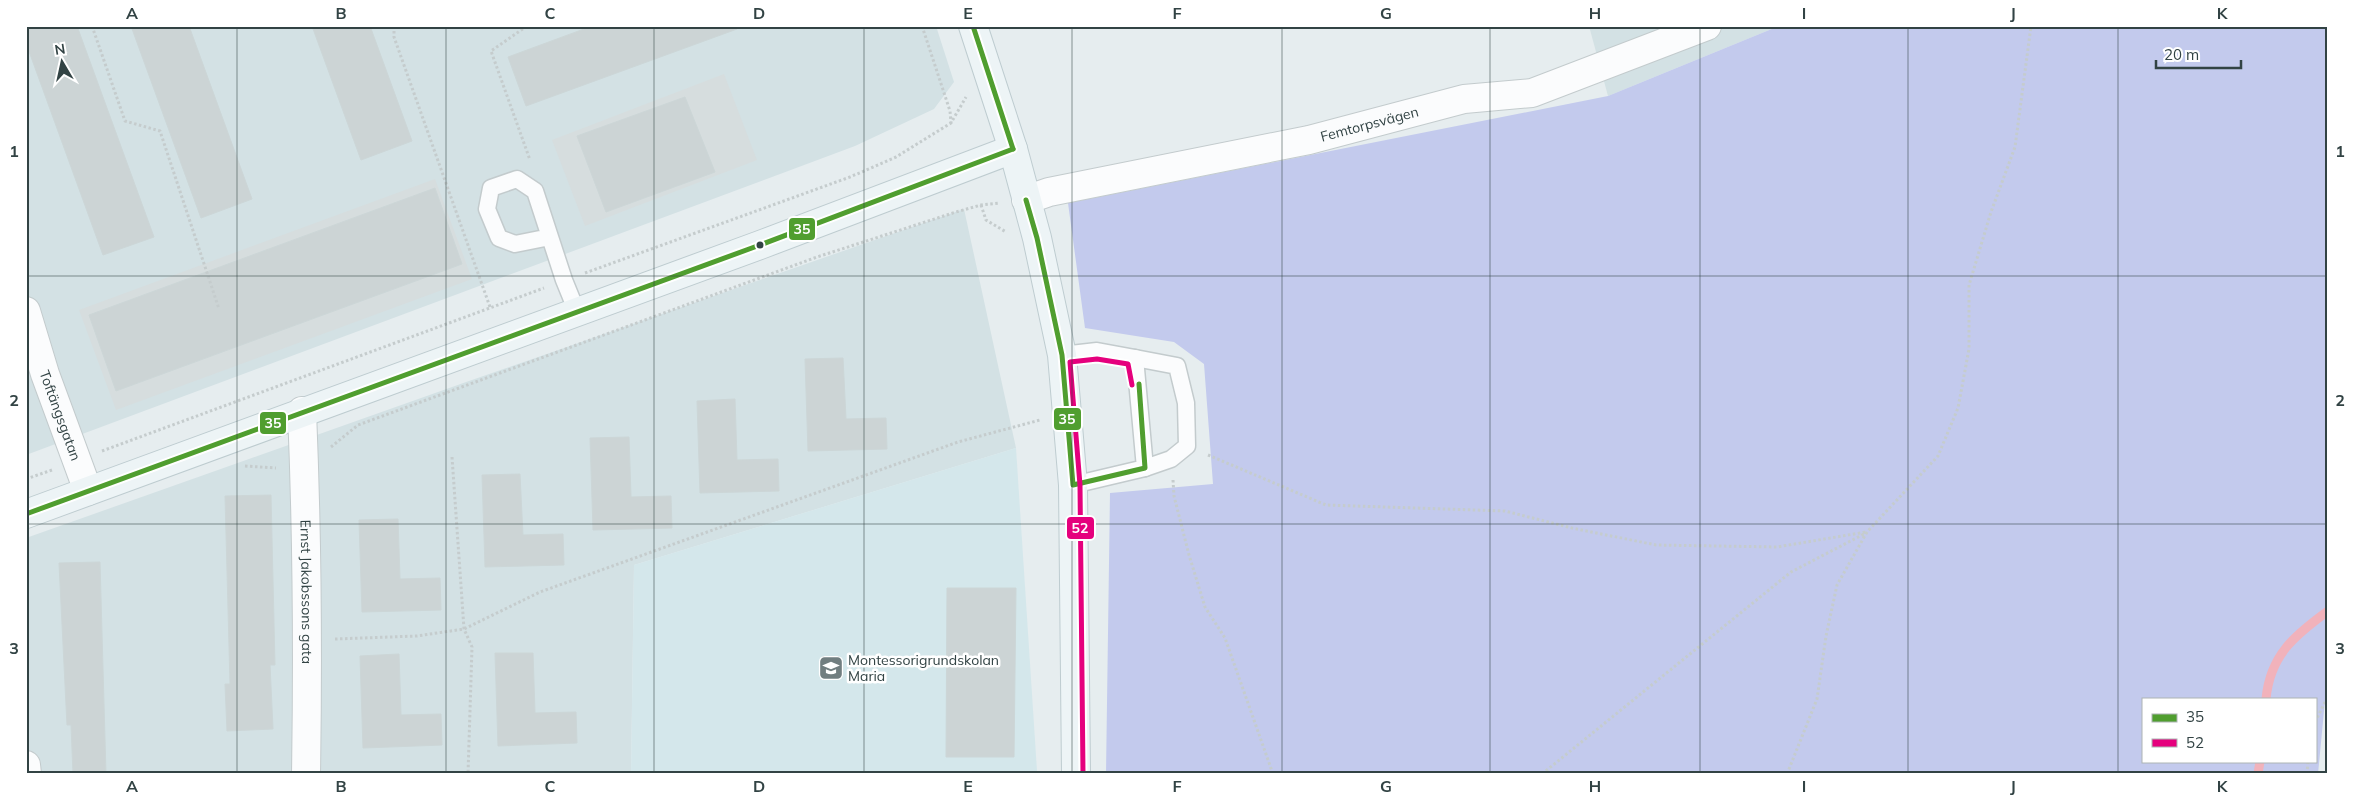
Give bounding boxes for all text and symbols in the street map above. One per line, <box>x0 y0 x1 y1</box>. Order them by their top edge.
text: A <box>126 3 138 23</box>
text: B <box>335 3 347 23</box>
text: C <box>545 3 556 23</box>
text: D <box>753 3 765 23</box>
text: E <box>963 3 973 23</box>
text: F <box>1172 3 1182 23</box>
text: G <box>1380 3 1392 23</box>
text: H <box>1589 3 1601 23</box>
text: I <box>1802 3 1806 23</box>
text: J <box>2010 3 2016 23</box>
text: K <box>2217 3 2229 23</box>
north arrow <box>38 38 88 88</box>
scale bar <box>2156 38 2242 70</box>
text: N <box>53 39 67 59</box>
text: 20 m <box>2164 45 2199 64</box>
street label: Femtorpsvägen <box>1318 102 1420 146</box>
text: 1 <box>9 141 19 161</box>
text: 1 <box>2335 141 2345 161</box>
line badge: 35 <box>788 217 816 241</box>
text: 35 <box>794 220 810 238</box>
unlabelled marker <box>755 240 765 250</box>
street label: Toftängsgatan <box>35 368 85 463</box>
text: 2 <box>9 390 19 410</box>
text: 2 <box>2335 390 2345 410</box>
line badge: 35 <box>1053 407 1082 431</box>
text: 35 <box>1059 410 1075 428</box>
line badge: 35 <box>259 411 287 435</box>
text: 35 <box>265 414 281 432</box>
line badge: 52 <box>1066 516 1095 540</box>
text: 52 <box>1072 519 1088 537</box>
street label: Ernst Jakobssons gata <box>296 520 316 664</box>
text: 3 <box>9 638 19 658</box>
text: 3 <box>2335 638 2345 658</box>
place label: Montessorigrundskolan Maria <box>848 651 999 685</box>
school or university icon: Montessorigrundskolan Maria <box>818 655 844 681</box>
legend <box>2142 698 2316 762</box>
text: 35 <box>2186 707 2204 726</box>
text: 52 <box>2186 733 2204 752</box>
text: A <box>126 776 138 796</box>
text: B <box>335 776 347 796</box>
text: C <box>545 776 556 796</box>
text: D <box>753 776 765 796</box>
text: E <box>963 776 973 796</box>
text: F <box>1172 776 1182 796</box>
text: G <box>1380 776 1392 796</box>
text: H <box>1589 776 1601 796</box>
text: I <box>1802 776 1806 796</box>
text: J <box>2010 776 2016 796</box>
text: K <box>2217 776 2229 796</box>

